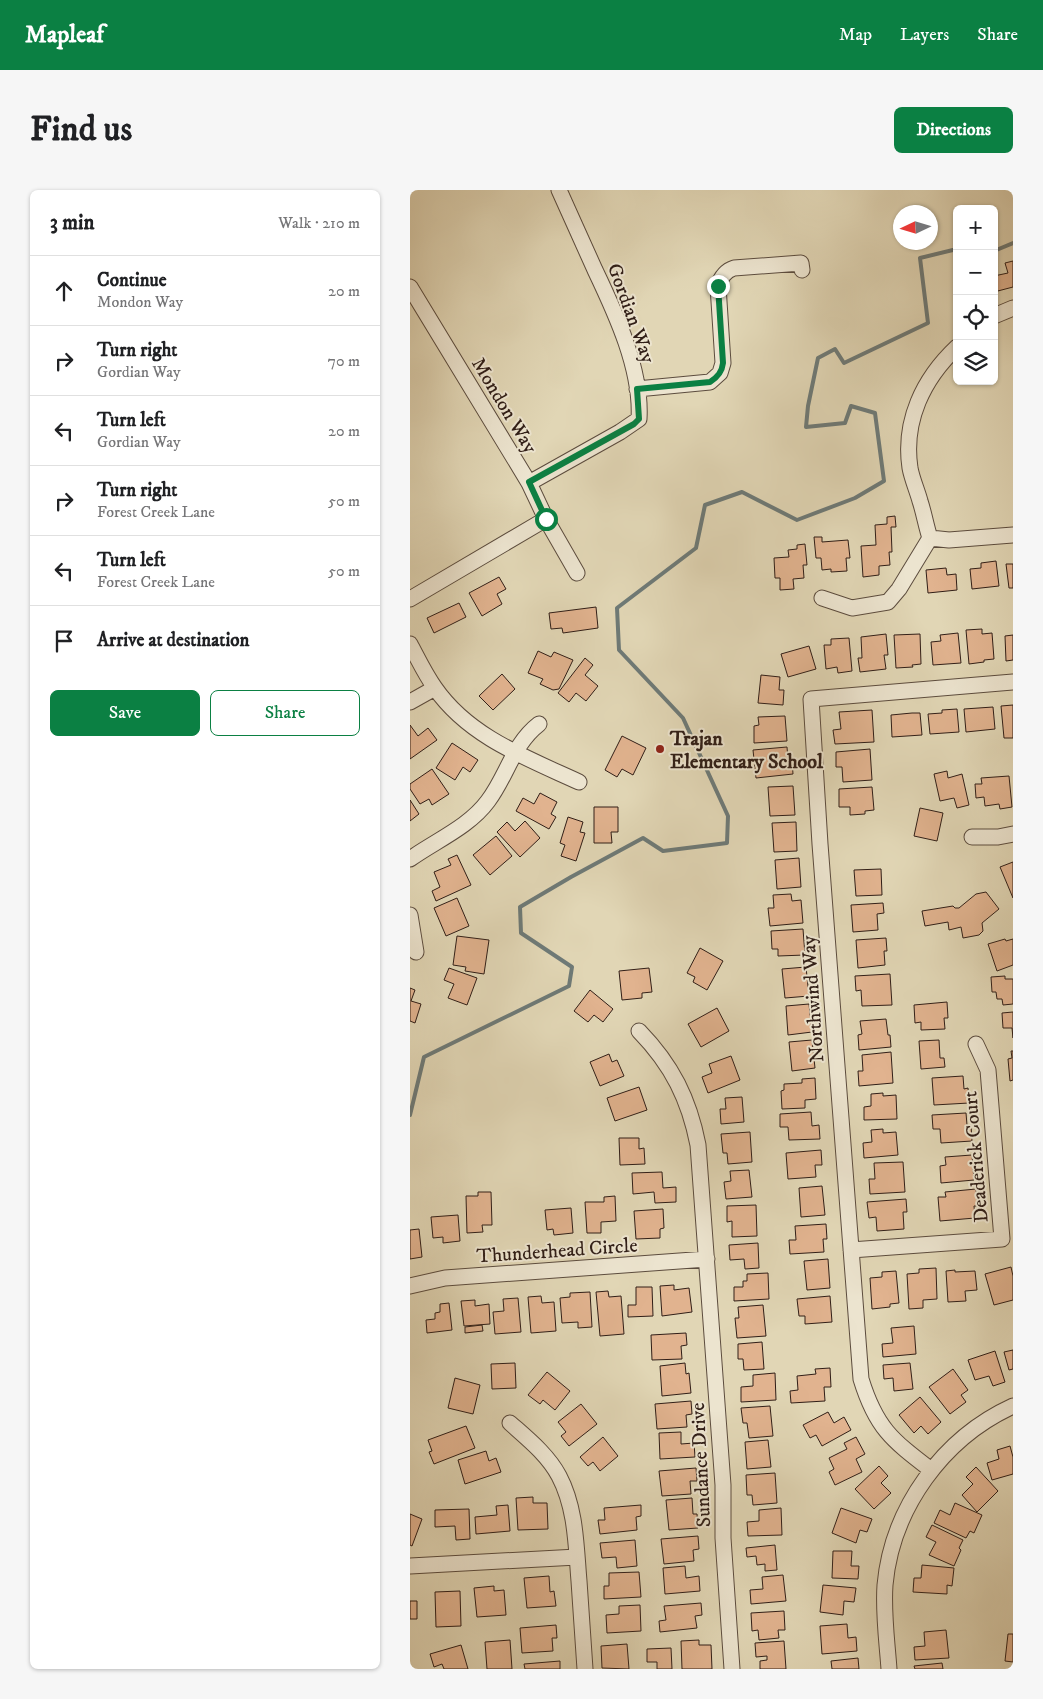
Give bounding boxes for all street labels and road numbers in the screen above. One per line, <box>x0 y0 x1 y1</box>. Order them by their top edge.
street label: Gordian Way <box>601 260 660 367</box>
street label: Mondon Way <box>465 353 542 459</box>
street label: Northwind Way <box>797 934 830 1063</box>
street label: Deaderick Court <box>958 1090 995 1224</box>
street label: Thunderhead Circle <box>476 1233 638 1270</box>
street label: Sundance Drive <box>686 1402 717 1528</box>

